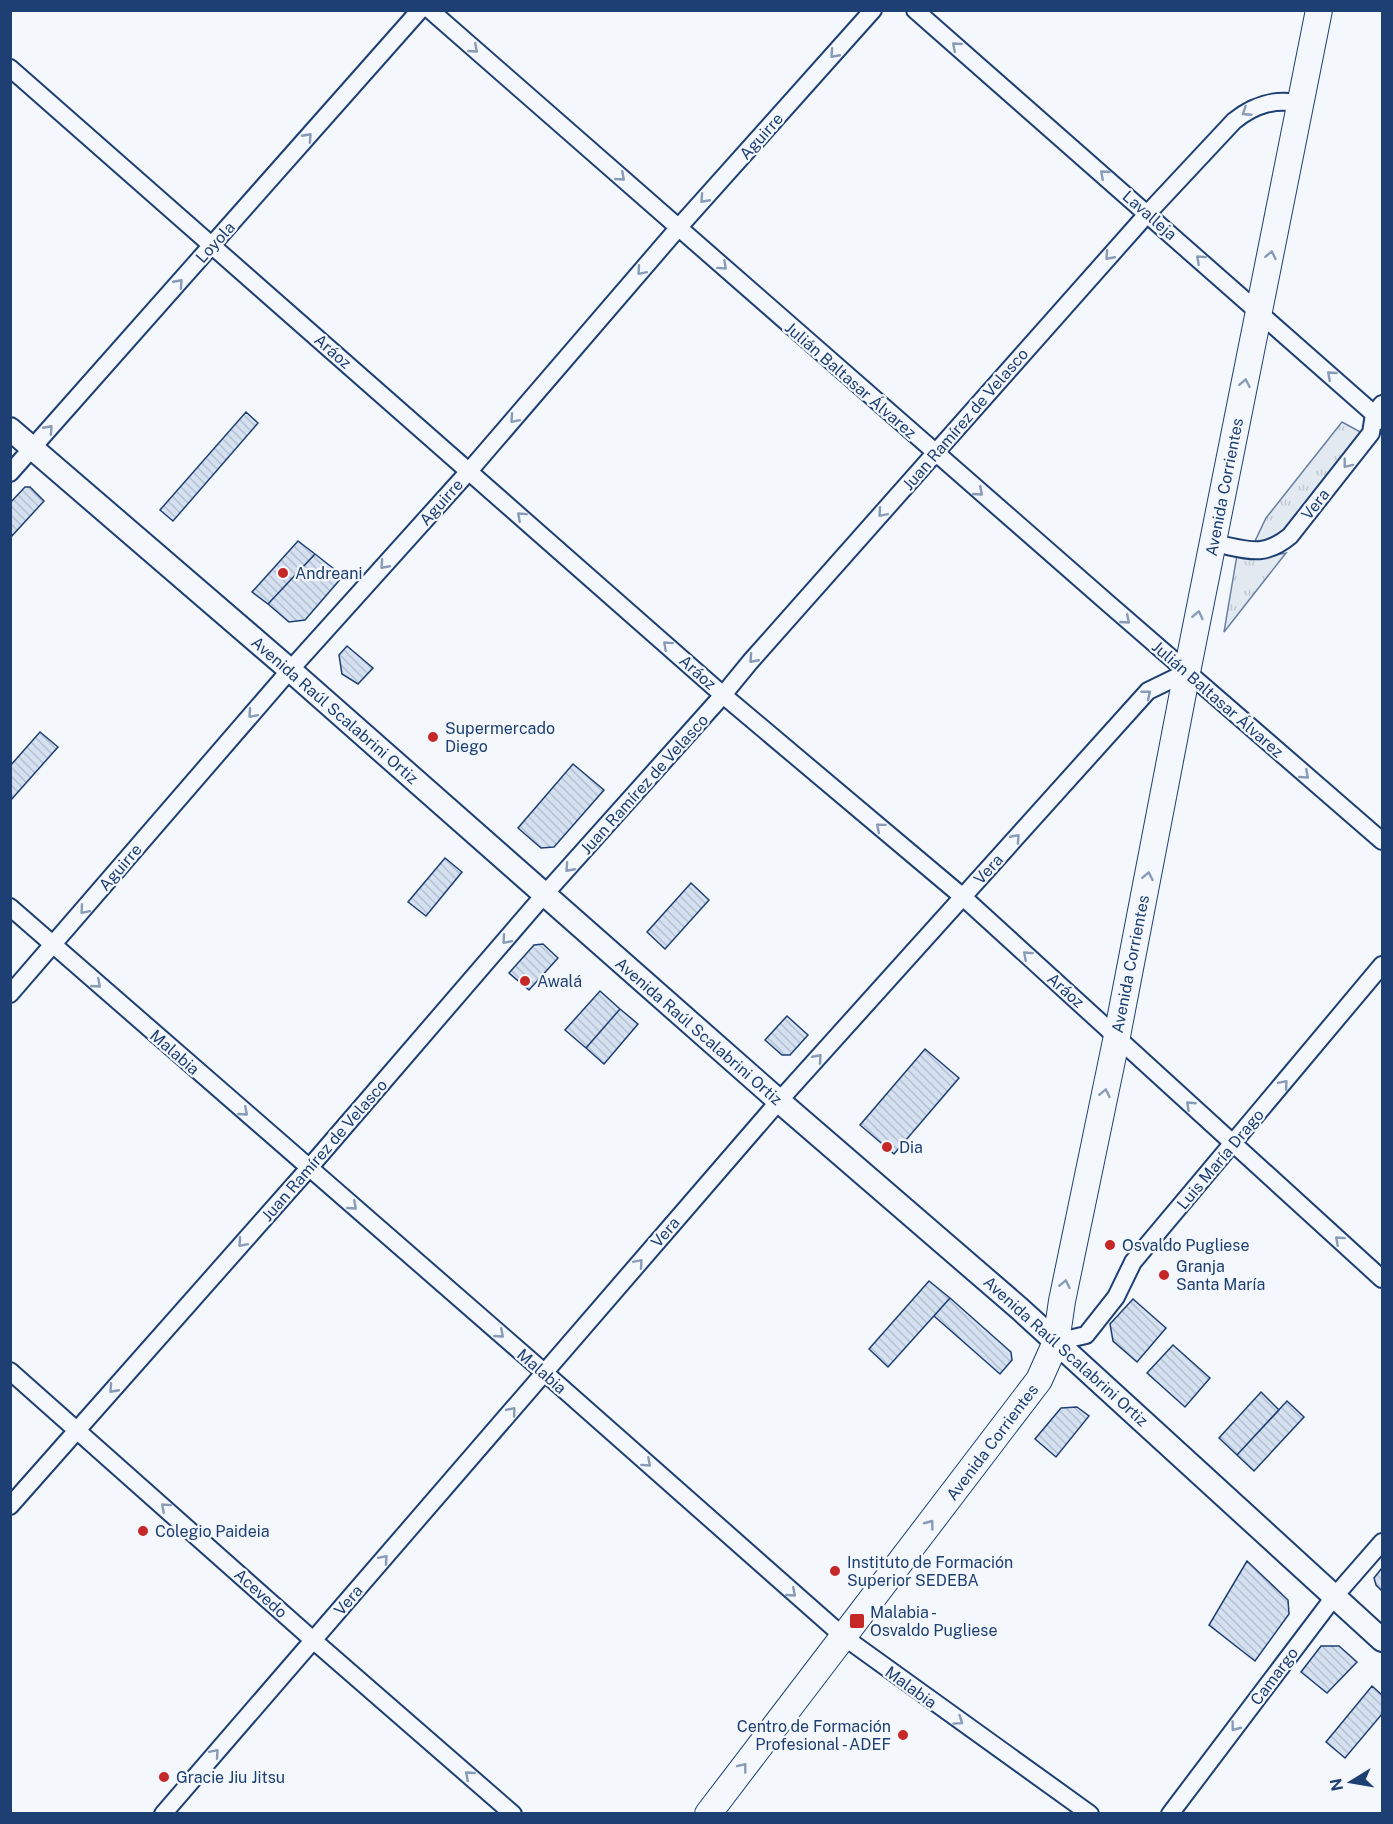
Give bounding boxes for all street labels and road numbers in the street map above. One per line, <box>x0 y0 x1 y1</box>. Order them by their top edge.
street label: Aguirre <box>736 109 787 163</box>
street label: Lavalleja <box>1119 187 1181 244</box>
street label: Loyola <box>192 218 239 267</box>
street label: Julián Baltasar Álvarez <box>781 318 921 443</box>
street label: Aráoz <box>310 330 355 373</box>
street label: Juan Ramírez de Velasco <box>899 345 1032 494</box>
street label: Avenida Corrientes <box>1202 416 1247 558</box>
street label: Aguirre <box>416 475 467 529</box>
street label: Vera <box>1297 485 1333 524</box>
street label: Avenida Raúl Scalabrini Ortiz <box>247 633 422 788</box>
street label: Julián Baltasar Álvarez <box>1148 637 1288 762</box>
street label: Aráoz <box>675 651 720 694</box>
street label: Juan Ramírez de Velasco <box>577 710 712 858</box>
street label: Aguirre <box>95 840 146 895</box>
street label: Vera <box>970 850 1007 888</box>
street label: Avenida Corrientes <box>1108 893 1153 1035</box>
street label: Avenida Raúl Scalabrini Ortiz <box>611 954 786 1109</box>
street label: Aráoz <box>1043 969 1088 1012</box>
street label: Malabia <box>146 1026 203 1079</box>
street label: Juan Ramírez de Velasco <box>258 1076 391 1225</box>
street label: Luis María Drago <box>1173 1105 1268 1213</box>
street label: Vera <box>647 1213 684 1251</box>
street label: Avenida Raúl Scalabrini Ortiz <box>980 1272 1152 1430</box>
street label: Malabia <box>513 1345 570 1398</box>
street label: Avenida Corrientes <box>943 1381 1042 1504</box>
street label: Acevedo <box>230 1565 291 1622</box>
street label: Vera <box>330 1581 367 1619</box>
street label: Camargo <box>1247 1644 1302 1709</box>
street label: Malabia <box>881 1662 940 1712</box>

